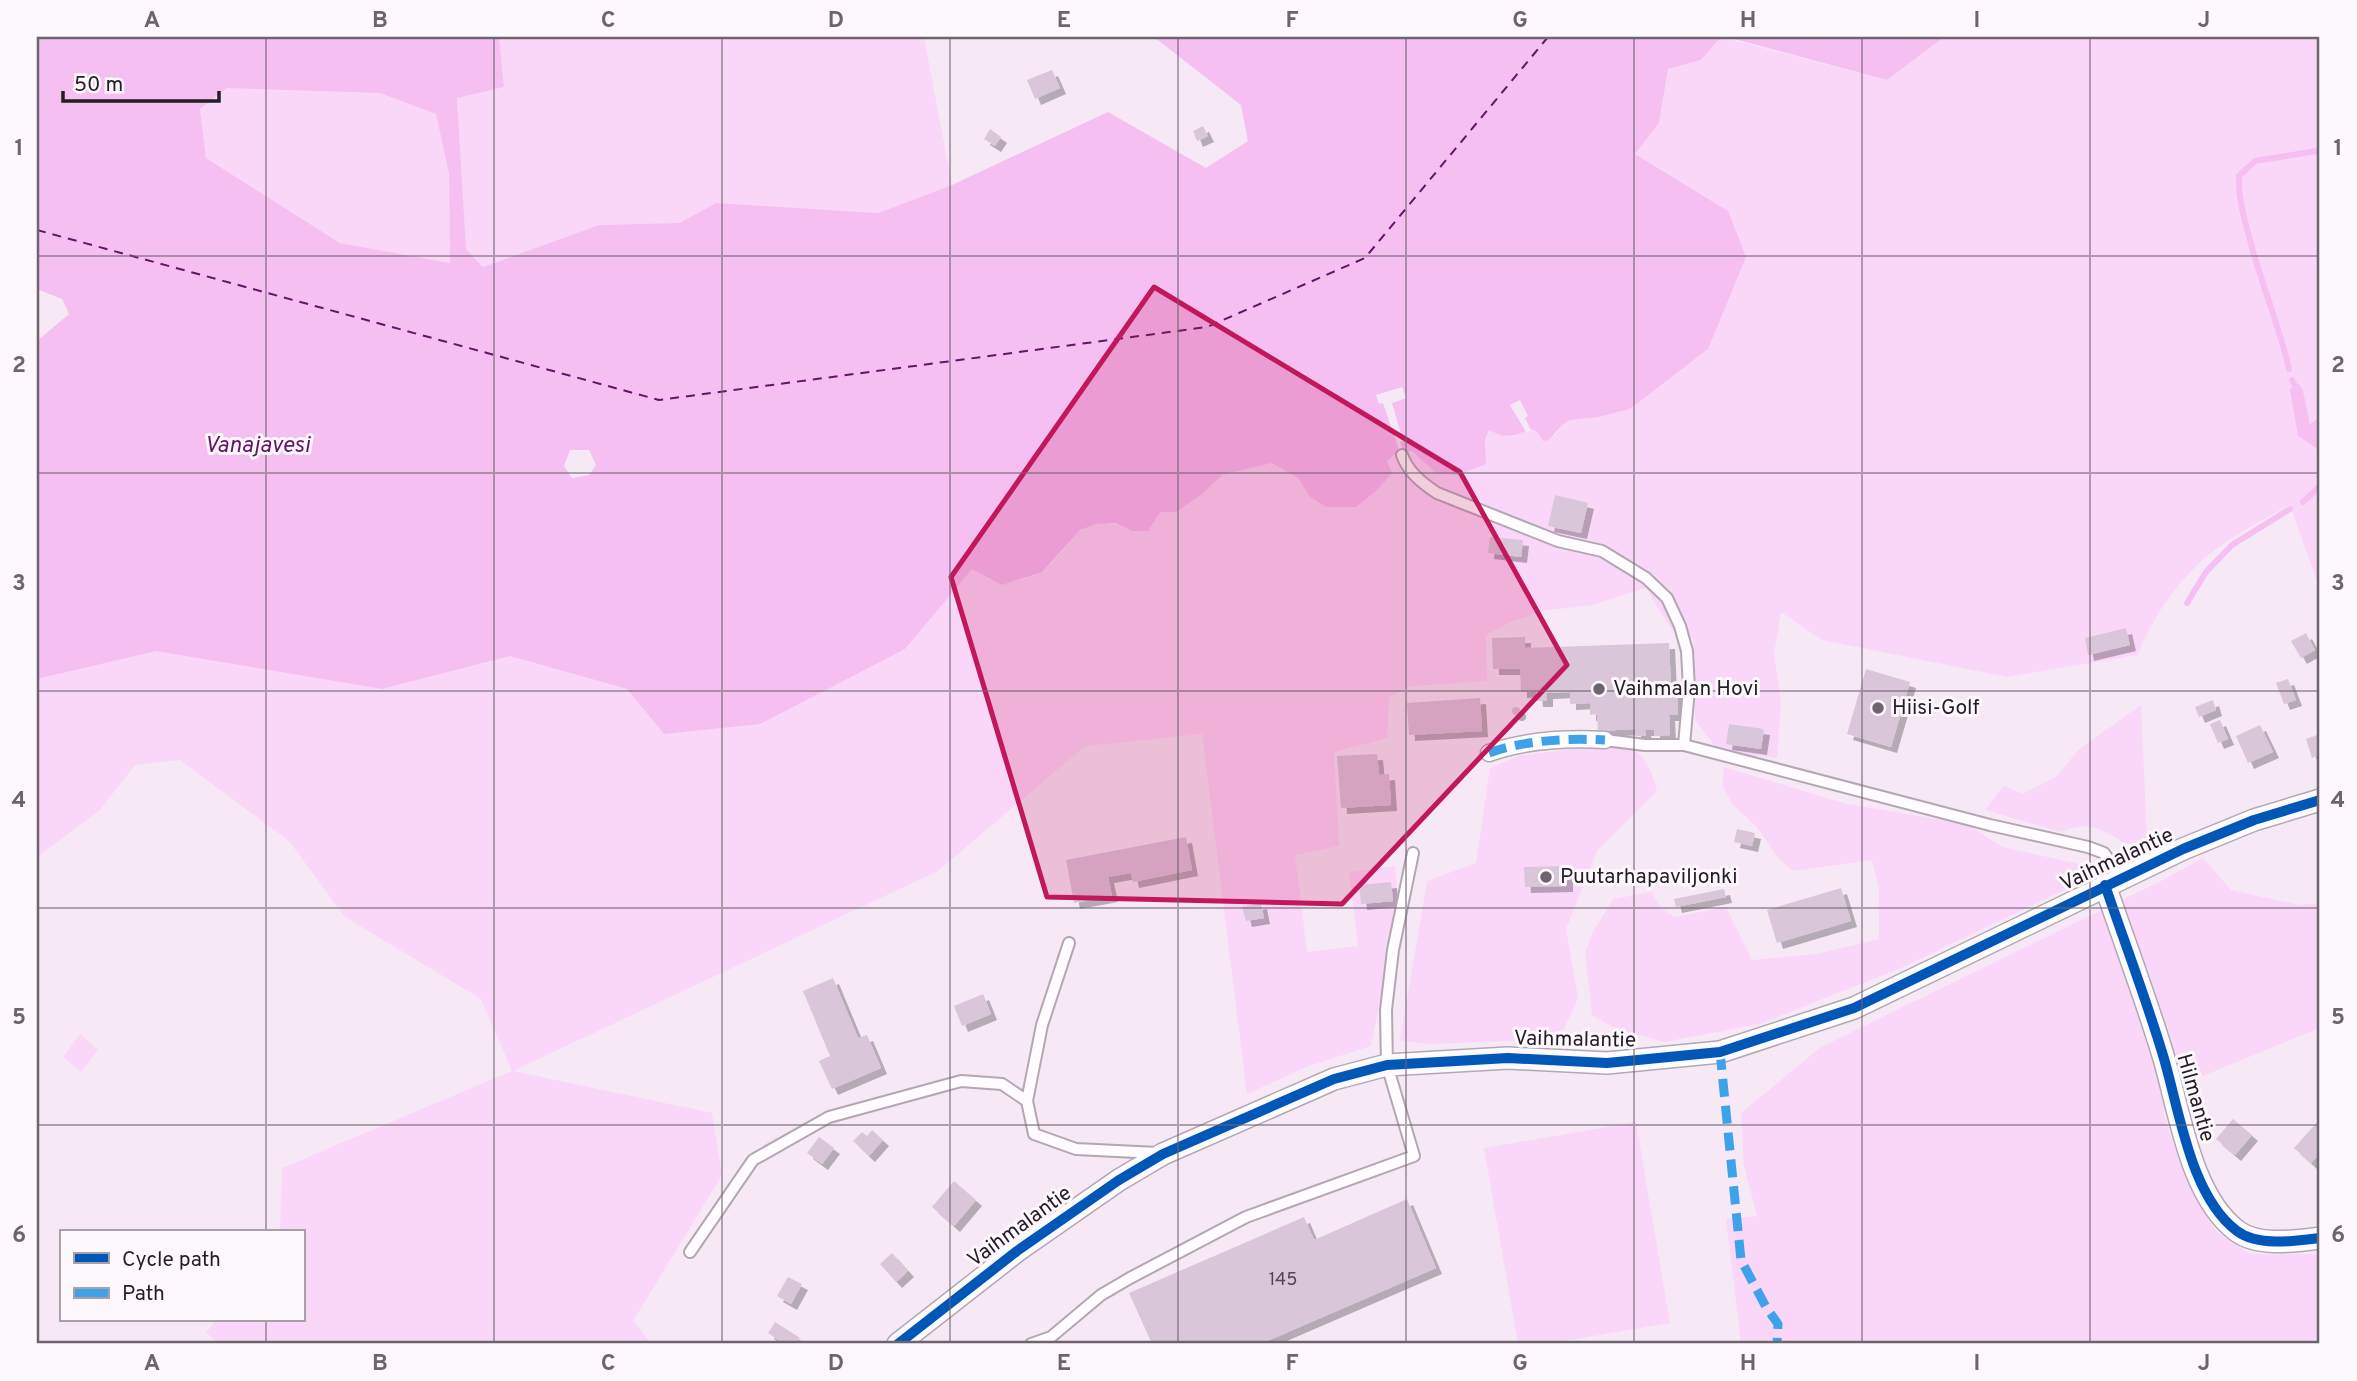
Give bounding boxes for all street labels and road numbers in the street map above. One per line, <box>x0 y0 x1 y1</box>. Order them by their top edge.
street label: Vaihmalantie <box>2056 822 2178 898</box>
street label: Vaihmalantie <box>1514 1025 1636 1055</box>
street label: Hilmantie <box>2170 1051 2220 1145</box>
street label: Vaihmalantie <box>963 1180 1077 1274</box>

